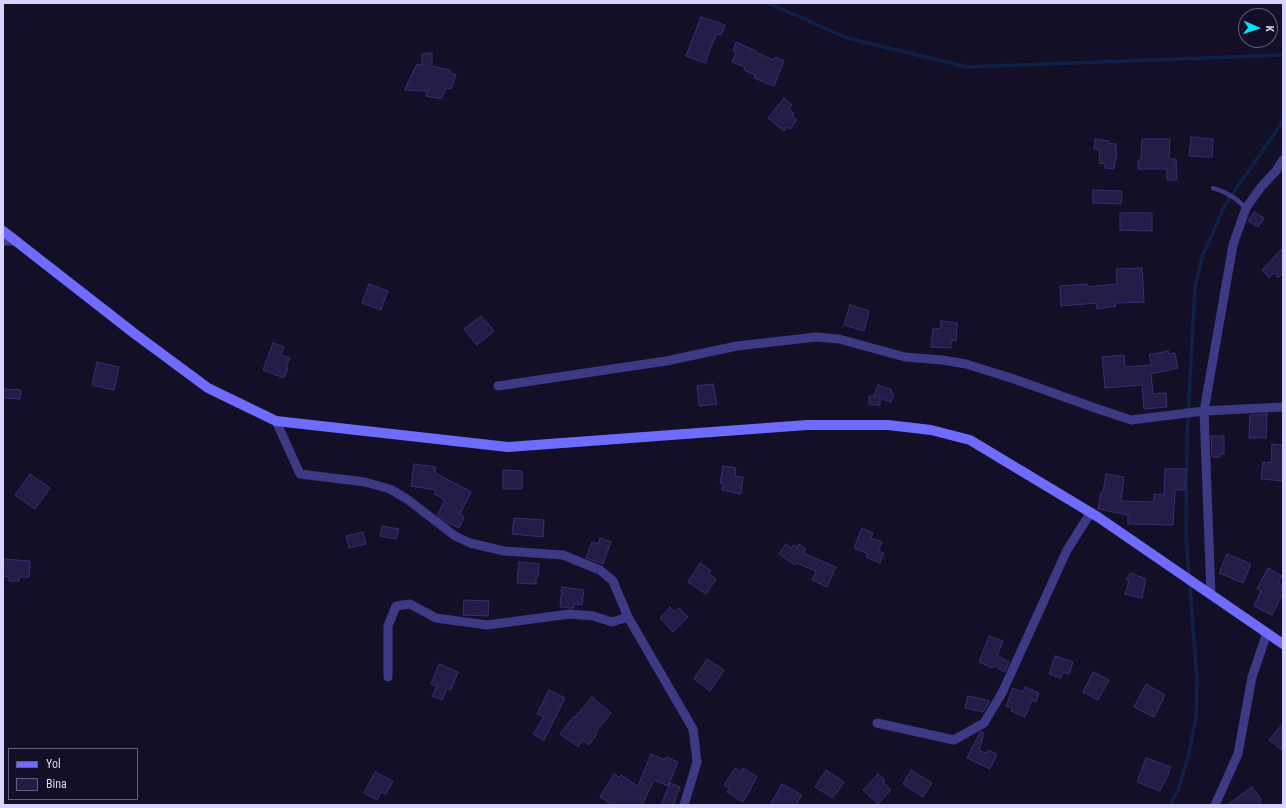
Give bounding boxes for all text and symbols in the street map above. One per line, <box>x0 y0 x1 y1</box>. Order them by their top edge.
north arrow <box>1238 8 1278 48</box>
text: K <box>1263 25 1276 32</box>
legend <box>8 748 138 800</box>
text: Yol <box>46 757 61 771</box>
text: Bina <box>46 777 67 791</box>

